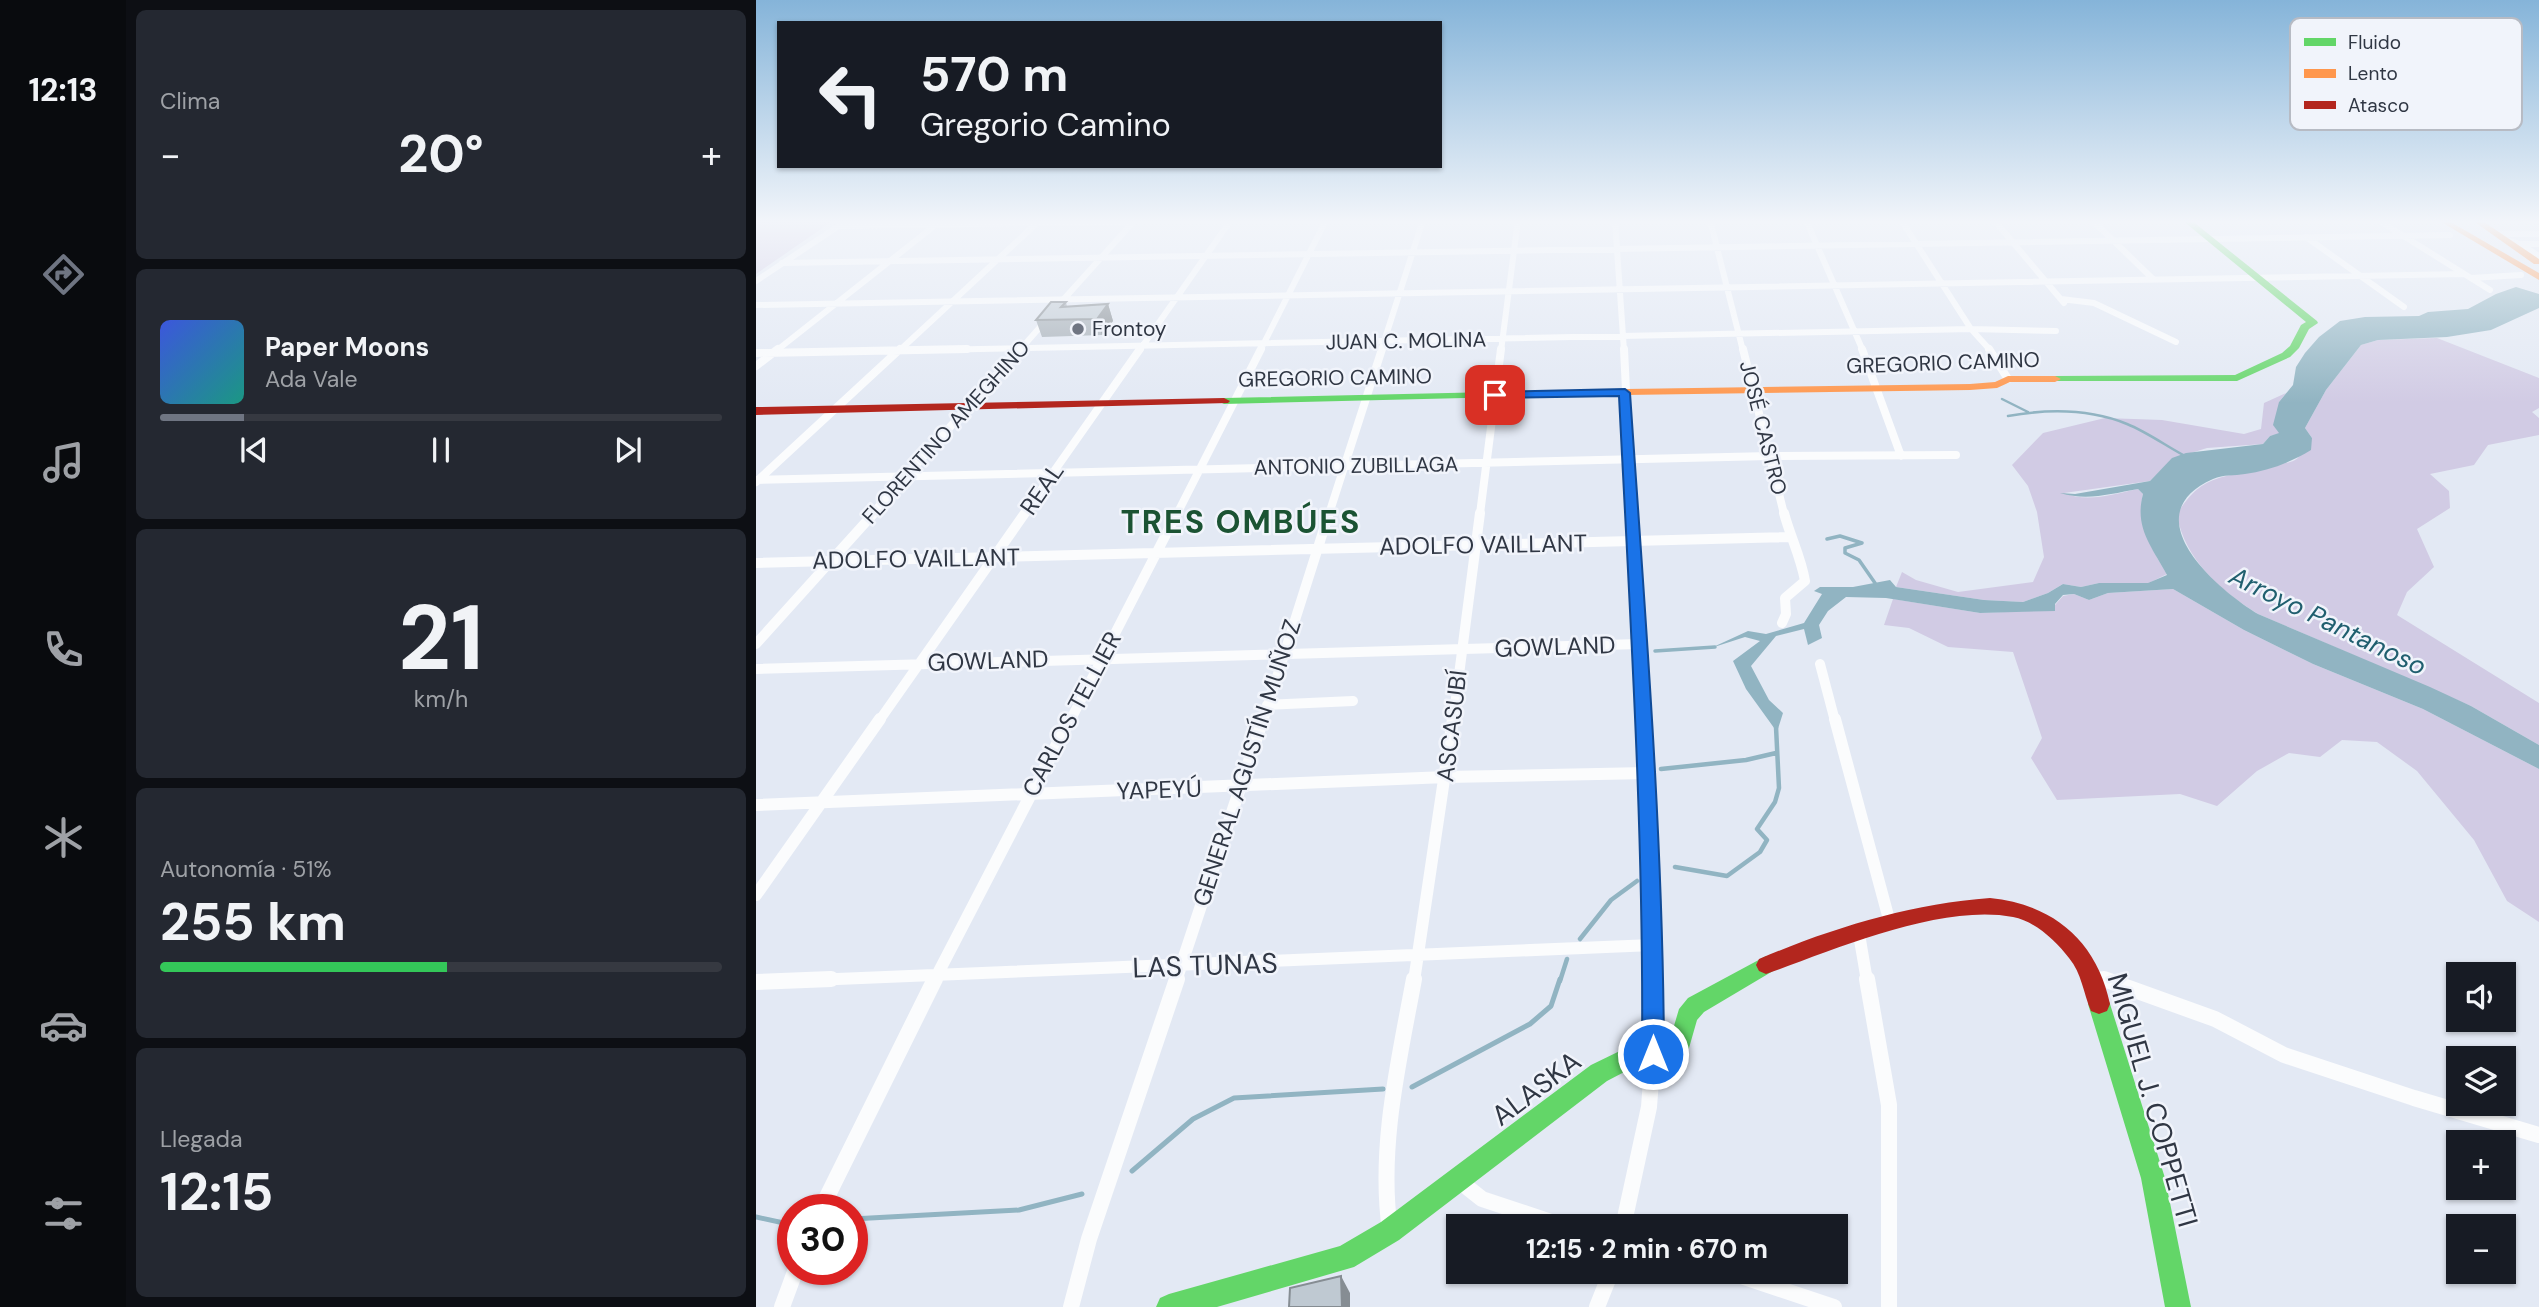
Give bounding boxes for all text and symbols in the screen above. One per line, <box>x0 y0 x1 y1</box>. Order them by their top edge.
legend <box>2290 18 2522 130</box>
text: Fluido <box>2348 30 2401 55</box>
text: 570 m <box>920 42 1068 106</box>
icon: left <box>805 49 896 140</box>
text: Lento <box>2348 61 2398 86</box>
text: 12:13 <box>28 69 98 111</box>
text: Clima <box>160 86 220 116</box>
text: Atasco <box>2348 93 2409 118</box>
text: Gregorio Camino <box>920 104 1171 146</box>
text: 20° <box>398 120 484 188</box>
text: − <box>160 130 181 180</box>
text: + <box>701 130 722 180</box>
icon: directions <box>39 250 88 299</box>
place label: Frontoy <box>1092 315 1167 343</box>
marker: Frontoy <box>1070 321 1086 337</box>
street label: JUAN C. MOLINA <box>1325 326 1487 356</box>
text: Paper Moons <box>265 330 429 364</box>
street label: FLORENTINO AMEGHINO <box>856 334 1036 530</box>
street label: GREGORIO CAMINO <box>1846 346 2040 380</box>
street label: JOSÉ CASTRO <box>1733 358 1793 498</box>
street label: GREGORIO CAMINO <box>1238 362 1432 394</box>
text: Ada Vale <box>265 364 358 394</box>
pin <box>1465 365 1525 425</box>
icon: arrive <box>1476 376 1514 414</box>
icon: previous <box>235 431 273 469</box>
icon: pause <box>422 431 460 469</box>
icon: next <box>609 431 647 469</box>
icon: music <box>39 438 88 487</box>
street label: ANTONIO ZUBILLAGA <box>1253 450 1459 482</box>
street label: REAL <box>1013 457 1070 521</box>
district label: TRES OMBÚES <box>1121 501 1361 543</box>
street label: ADOLFO VAILLANT <box>1379 527 1587 562</box>
street label: ADOLFO VAILLANT <box>812 541 1020 576</box>
water label: Arroyo Pantanoso <box>2223 558 2432 683</box>
text: 21 <box>398 579 484 697</box>
street label: GENERAL AGUSTÍN MUÑOZ <box>1185 616 1308 910</box>
icon: phone <box>39 625 88 674</box>
street label: CARLOS TELLIER <box>1015 626 1128 802</box>
street label: GOWLAND <box>1494 629 1616 664</box>
street label: GOWLAND <box>927 643 1049 678</box>
street label: ASCASUBÍ <box>1429 668 1474 784</box>
text: km/h <box>414 684 468 714</box>
street label: YAPEYÚ <box>1116 773 1202 806</box>
icon: climate <box>39 813 88 862</box>
text: Autonomía · 51% <box>160 854 332 884</box>
text: 255 km <box>160 888 346 956</box>
street label: LAS TUNAS <box>1132 944 1278 987</box>
map controls <box>2446 962 2516 1284</box>
button: sound <box>2446 962 2516 1032</box>
street label: MIGUEL J. COPPETTI <box>2099 969 2206 1231</box>
icon: car <box>39 1001 88 1050</box>
position arrow <box>1616 1017 1690 1091</box>
street label: ALASKA <box>1484 1043 1589 1134</box>
button: layers <box>2446 1046 2516 1116</box>
text: Llegada <box>160 1124 243 1154</box>
button: + <box>2446 1130 2516 1200</box>
text: 12:15 <box>160 1158 273 1226</box>
icon: filters <box>39 1189 88 1238</box>
speed limit sign: 30 <box>777 1194 868 1285</box>
button: − <box>2446 1214 2516 1284</box>
text: 12:15 · 2 min · 670 m <box>1526 1232 1768 1266</box>

